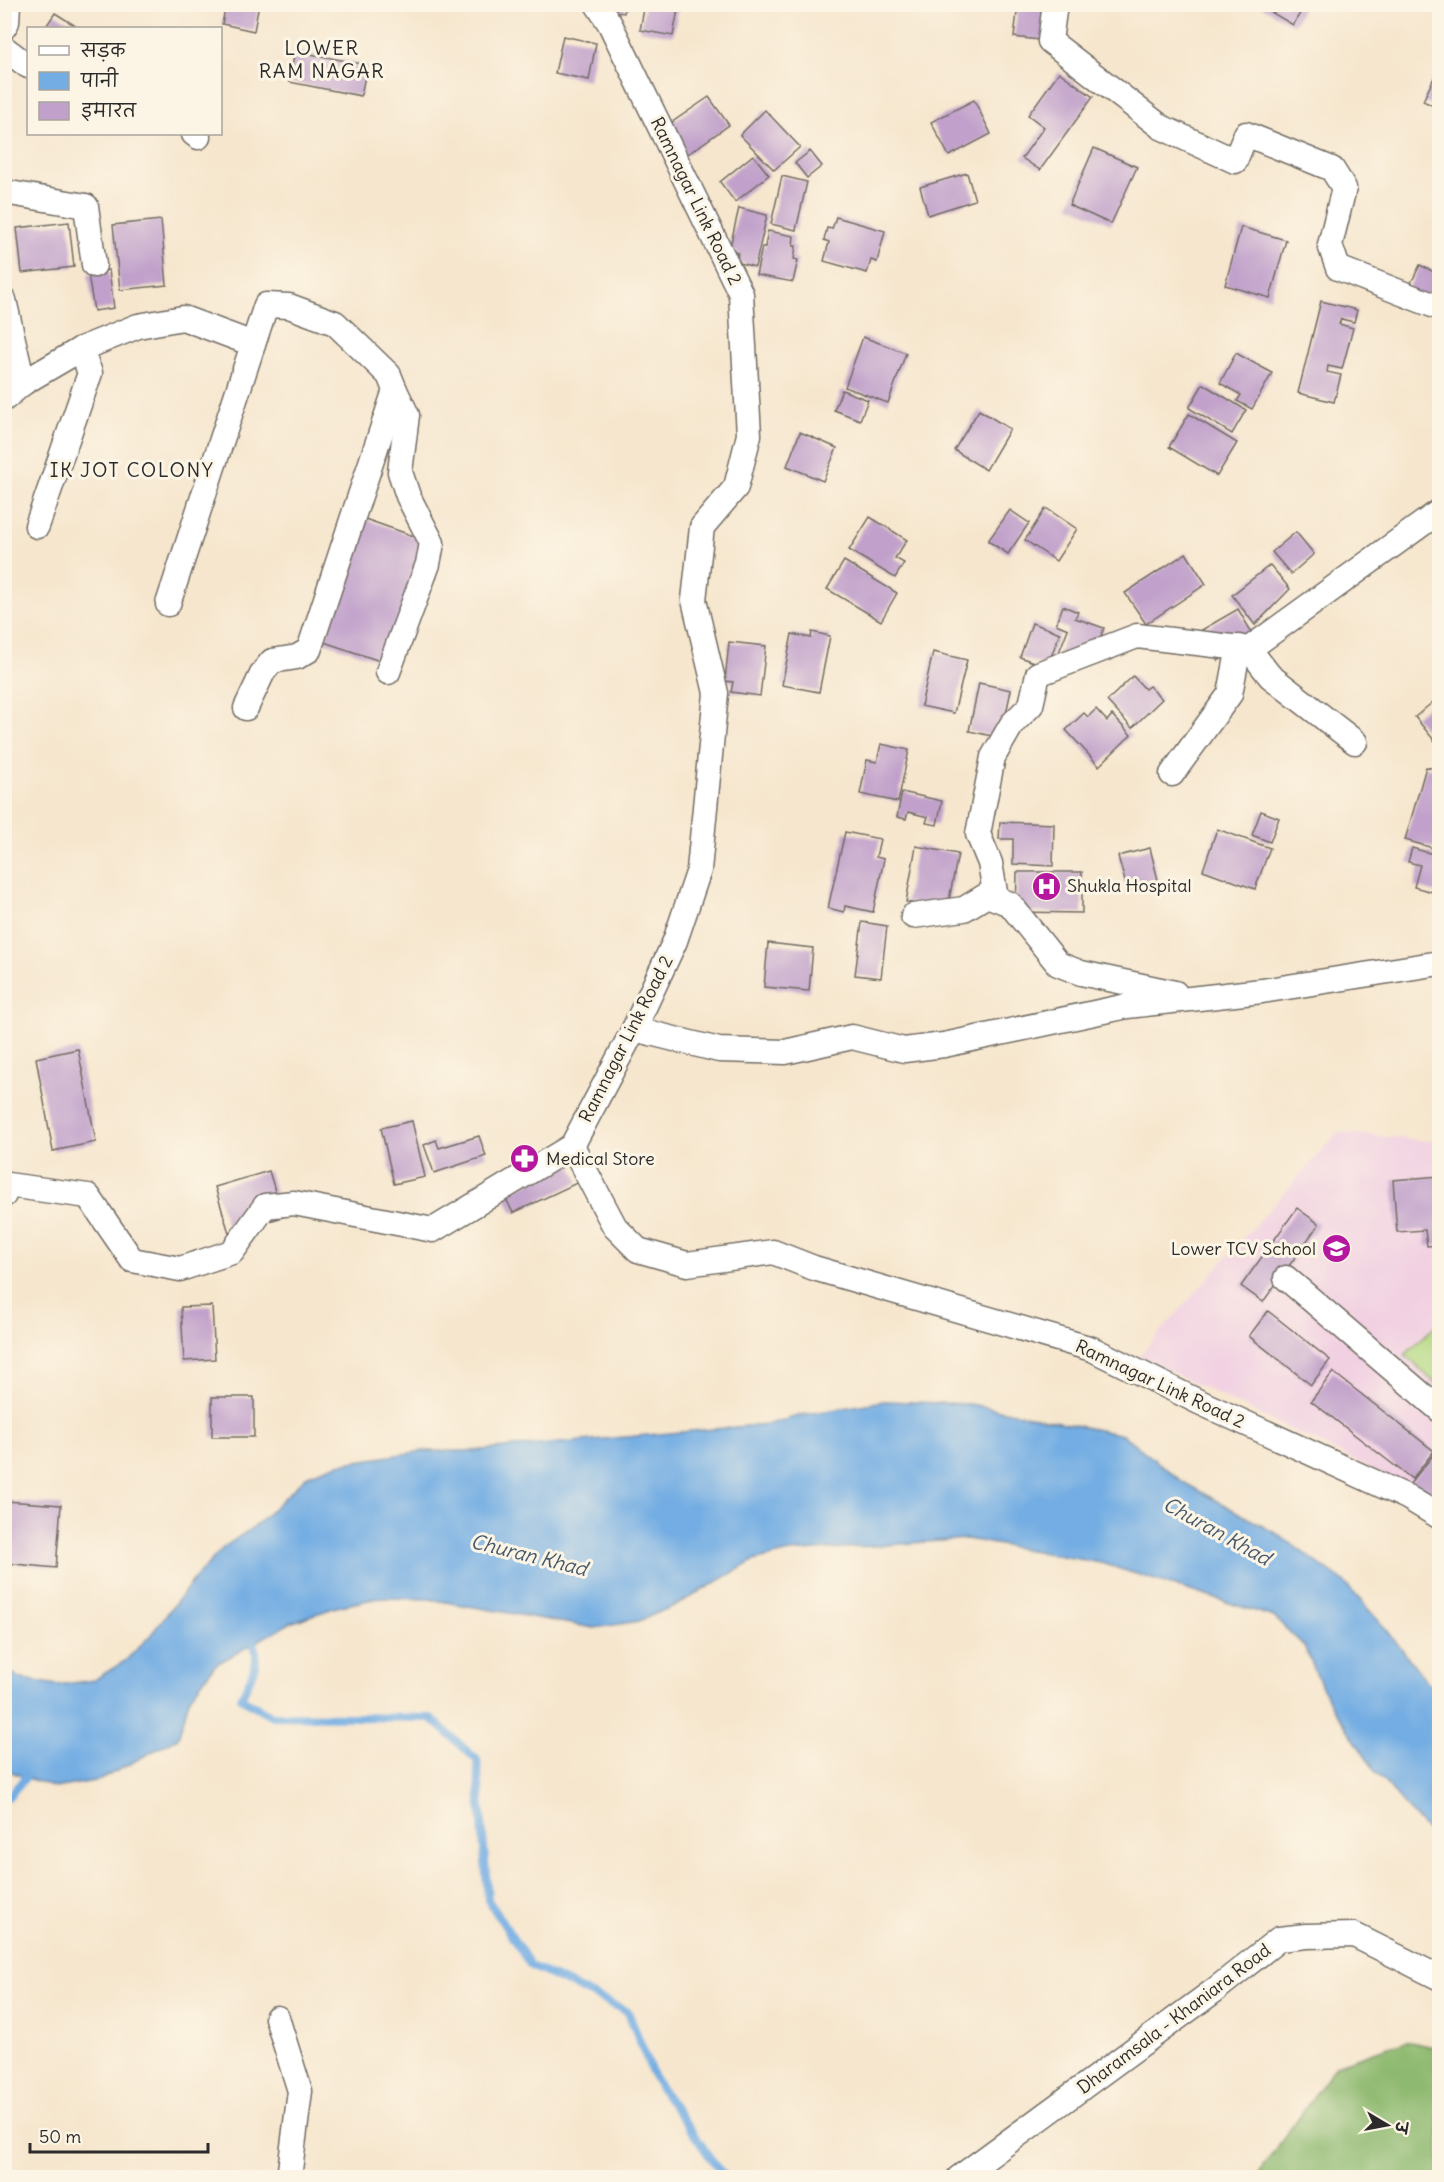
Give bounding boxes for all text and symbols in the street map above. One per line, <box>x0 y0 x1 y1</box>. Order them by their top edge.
legend <box>27 27 222 135</box>
district label: LOWER RAM NAGAR <box>259 35 385 83</box>
text: सड़क <box>80 39 126 62</box>
text: पानी <box>80 67 119 92</box>
text: इमारत <box>81 99 137 122</box>
street label: Ramnagar Link Road 2 <box>646 113 747 289</box>
district label: IK JOT COLONY <box>50 457 214 482</box>
hospital icon: Shukla Hospital <box>1030 870 1062 902</box>
place label: Shukla Hospital <box>1067 874 1192 897</box>
street label: Ramnagar Link Road 2 <box>574 951 678 1126</box>
pharmacy icon: Medical Store <box>509 1143 541 1175</box>
place label: Medical Store <box>546 1147 655 1170</box>
school or university icon: Lower TCV School <box>1321 1233 1353 1265</box>
place label: Lower TCV School <box>1171 1237 1316 1260</box>
street label: Ramnagar Link Road 2 <box>1072 1334 1249 1433</box>
water label: Churan Khad <box>1159 1491 1277 1571</box>
water label: Churan Khad <box>468 1528 592 1582</box>
street label: Dharamsala - Khaniara Road <box>1072 1938 1275 2099</box>
north arrow <box>1357 2095 1417 2155</box>
scale bar <box>30 2116 208 2154</box>
text: उ <box>1391 2119 1413 2136</box>
text: 50 m <box>39 2125 81 2148</box>

